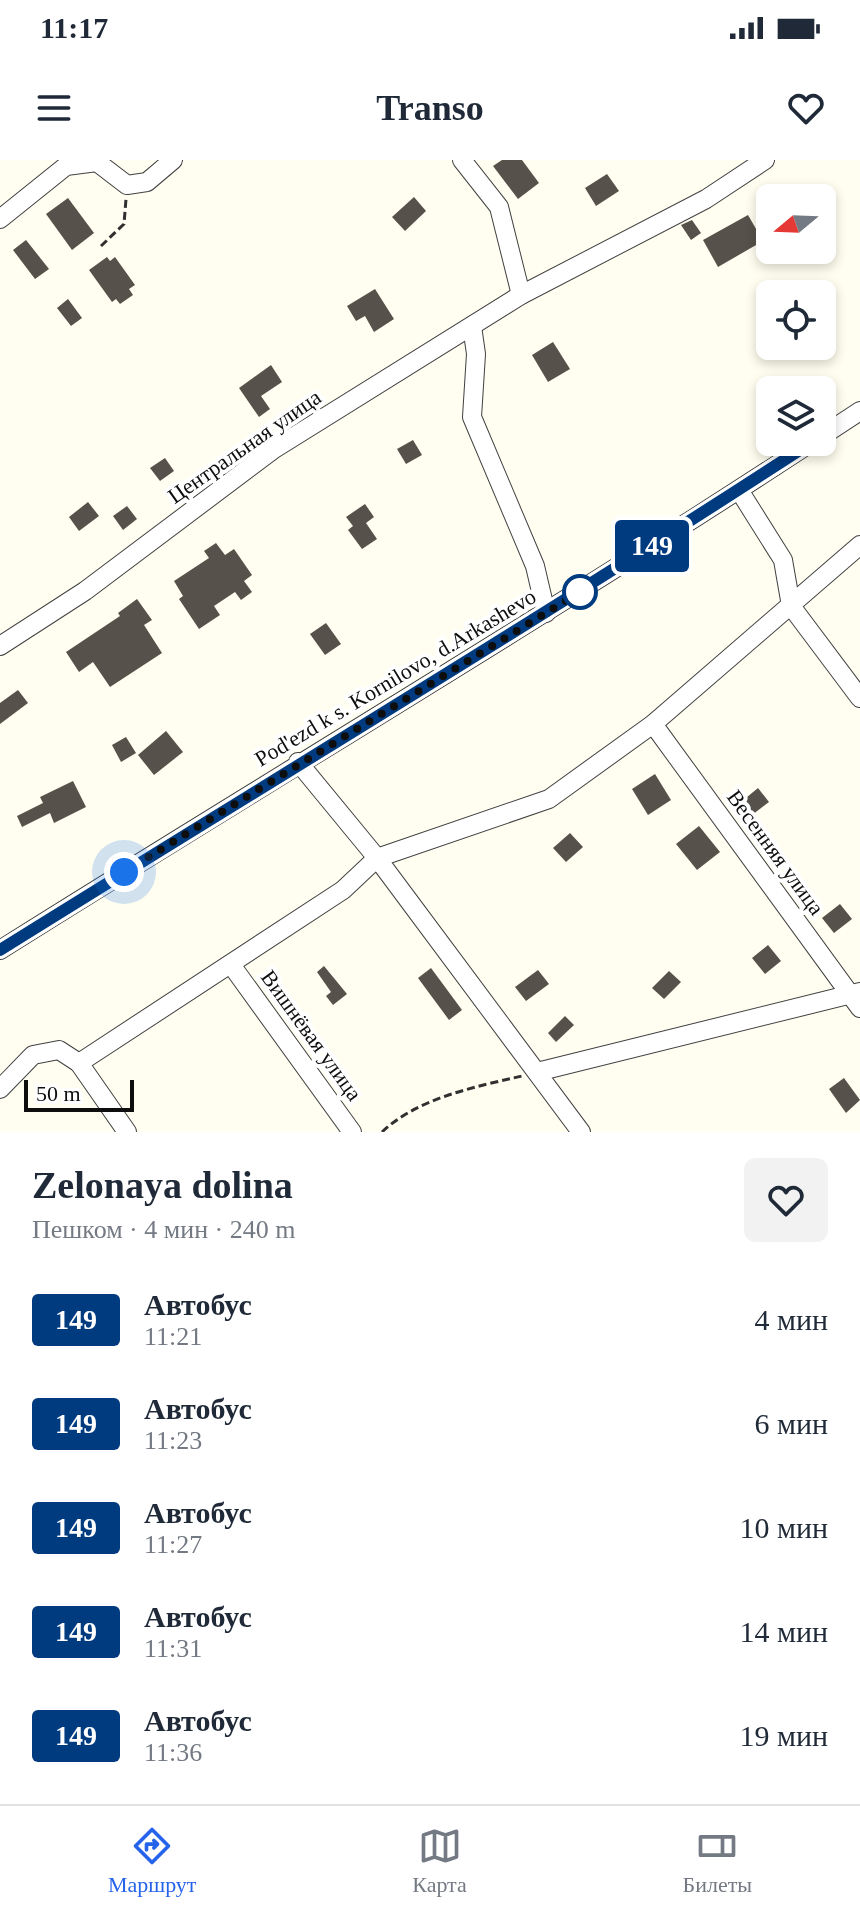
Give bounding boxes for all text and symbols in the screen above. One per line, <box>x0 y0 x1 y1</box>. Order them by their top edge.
text: 11:17 <box>40 11 108 44</box>
icon: menu <box>32 86 76 130</box>
icon: heart <box>784 86 828 130</box>
text: Transo <box>376 88 484 128</box>
north arrow <box>756 184 836 264</box>
map controls <box>756 184 836 456</box>
button: locate <box>756 280 836 360</box>
button: layers <box>756 376 836 456</box>
street label: Центральная улица <box>163 384 326 508</box>
line badge: 149 <box>606 520 698 572</box>
text: 149 <box>631 530 673 561</box>
unlabelled marker <box>563 575 597 609</box>
street label: Pod'ezd k s. Kornilovo, d.Arkashevo <box>250 583 540 771</box>
street label: Весенняя улица <box>722 785 829 920</box>
your location <box>104 852 144 892</box>
street label: Вишнёвая улица <box>256 965 367 1105</box>
scale bar <box>24 1076 134 1112</box>
text: 50 m <box>36 1081 81 1106</box>
button: heart <box>744 1158 828 1242</box>
text: Zelonaya dolina <box>32 1164 293 1206</box>
text: Пешком · 4 мин · 240 m <box>32 1215 295 1244</box>
text: Автобус <box>144 1288 252 1321</box>
text: 4 мин <box>754 1303 828 1336</box>
text: 149 <box>55 1304 97 1335</box>
text: 11:21 <box>144 1322 202 1351</box>
text: Автобус <box>144 1392 252 1425</box>
text: 6 мин <box>754 1407 828 1440</box>
text: 149 <box>55 1408 97 1439</box>
text: 11:23 <box>144 1426 202 1455</box>
text: Автобус <box>144 1496 252 1529</box>
text: 10 мин <box>739 1511 828 1544</box>
text: 149 <box>55 1512 97 1543</box>
text: 11:27 <box>144 1530 202 1559</box>
text: Автобус <box>144 1600 252 1633</box>
text: 14 мин <box>739 1615 828 1648</box>
text: 149 <box>55 1616 97 1647</box>
text: 11:31 <box>144 1634 202 1663</box>
text: Автобус <box>144 1704 252 1737</box>
text: 19 мин <box>739 1719 828 1752</box>
text: 149 <box>55 1720 97 1751</box>
text: 11:36 <box>144 1738 202 1767</box>
tab: Маршрут <box>108 1824 196 1898</box>
tab: Карта <box>412 1824 467 1898</box>
tab: Билеты <box>683 1824 752 1898</box>

